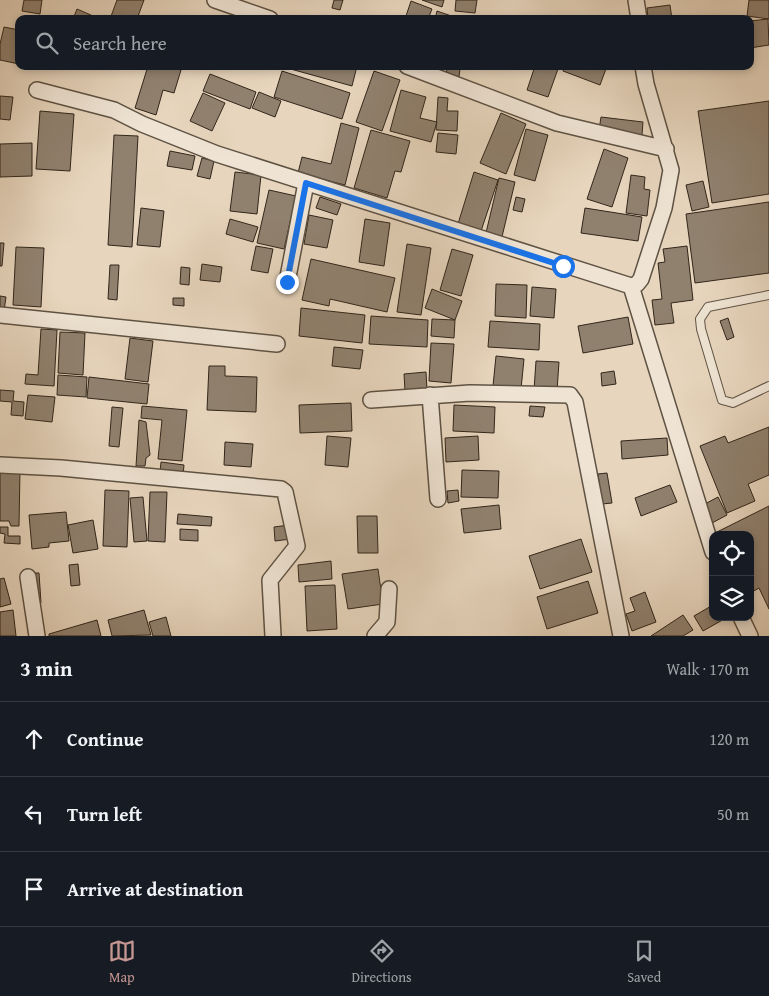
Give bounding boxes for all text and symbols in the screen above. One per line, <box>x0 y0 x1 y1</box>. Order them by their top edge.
search box <box>15 15 754 70</box>
icon: search <box>33 29 61 57</box>
text: Search here <box>73 29 167 57</box>
route start <box>552 255 575 278</box>
route end <box>276 271 299 294</box>
map controls <box>709 531 754 621</box>
button: locate <box>709 531 754 576</box>
button: layers <box>709 576 754 621</box>
text: 3 min <box>20 653 72 684</box>
text: Walk · 170 m <box>666 657 749 681</box>
icon: ahead <box>20 725 48 753</box>
text: Continue <box>67 725 144 753</box>
text: 120 m <box>709 727 749 751</box>
icon: left <box>20 800 48 828</box>
text: Turn left <box>67 800 142 828</box>
text: 50 m <box>717 802 749 826</box>
icon: arrive <box>20 875 48 903</box>
text: Arrive at destination <box>67 875 243 903</box>
tab: Map <box>108 937 136 987</box>
tab: Directions <box>351 937 412 987</box>
tab: Saved <box>627 937 661 987</box>

